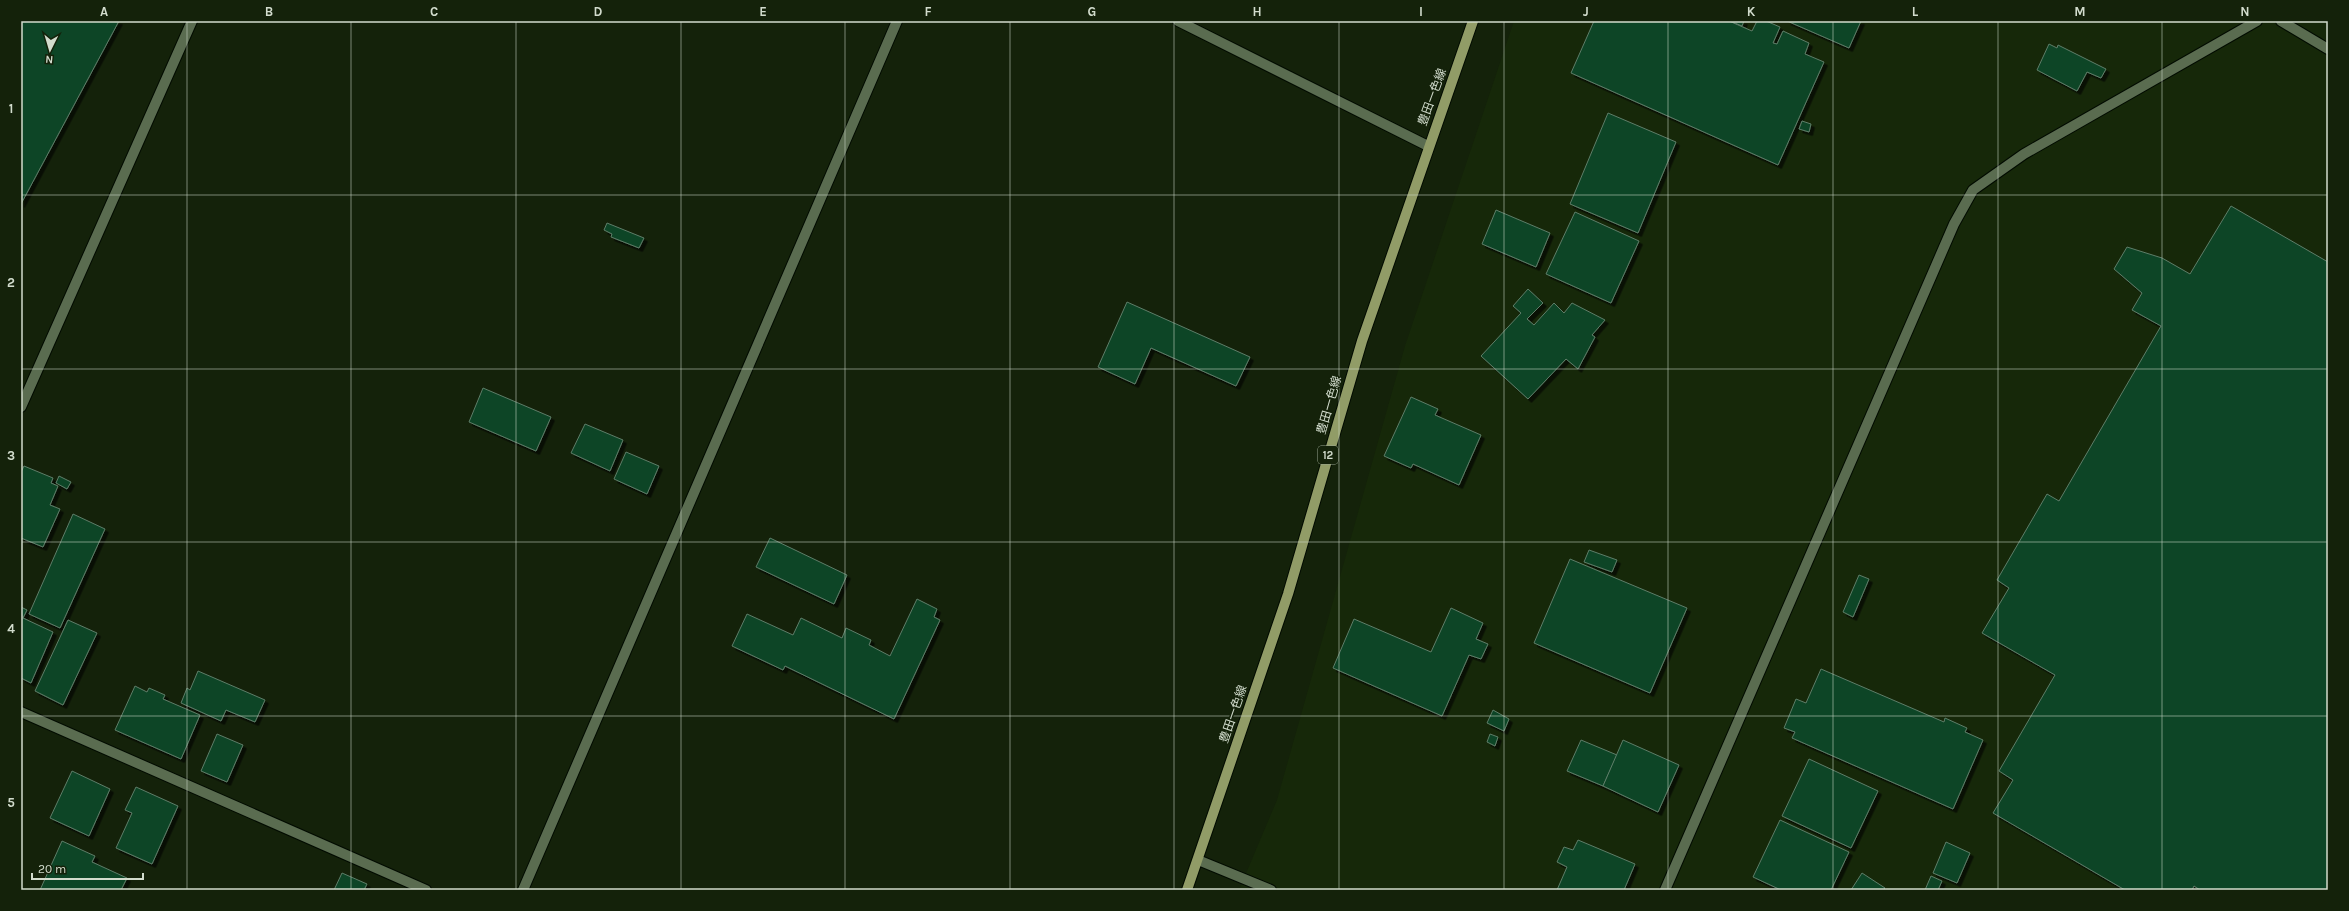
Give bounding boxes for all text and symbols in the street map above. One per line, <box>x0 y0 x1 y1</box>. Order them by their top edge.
text: A <box>100 4 108 19</box>
text: B <box>265 4 273 19</box>
text: C <box>430 4 438 19</box>
text: D <box>594 4 603 19</box>
text: E <box>759 4 767 19</box>
text: F <box>924 4 932 19</box>
text: G <box>1088 4 1096 19</box>
text: H <box>1252 4 1262 19</box>
text: I <box>1419 4 1423 19</box>
text: J <box>1583 4 1589 19</box>
text: K <box>1747 4 1756 19</box>
text: L <box>1912 4 1919 19</box>
text: M <box>2074 4 2086 19</box>
text: N <box>2240 4 2250 19</box>
north arrow <box>30 30 70 70</box>
text: N <box>45 53 54 66</box>
street label: 豊田一色線 <box>1415 66 1449 128</box>
text: 1 <box>9 101 13 116</box>
text: 2 <box>7 275 15 290</box>
street label: 豊田一色線 <box>1314 374 1344 436</box>
road number: 12 <box>1318 446 1338 464</box>
text: 3 <box>7 448 15 463</box>
text: 4 <box>7 621 15 636</box>
street label: 豊田一色線 <box>1217 683 1249 745</box>
text: 5 <box>7 795 15 810</box>
scale bar <box>32 855 143 881</box>
text: 20 m <box>38 862 66 876</box>

